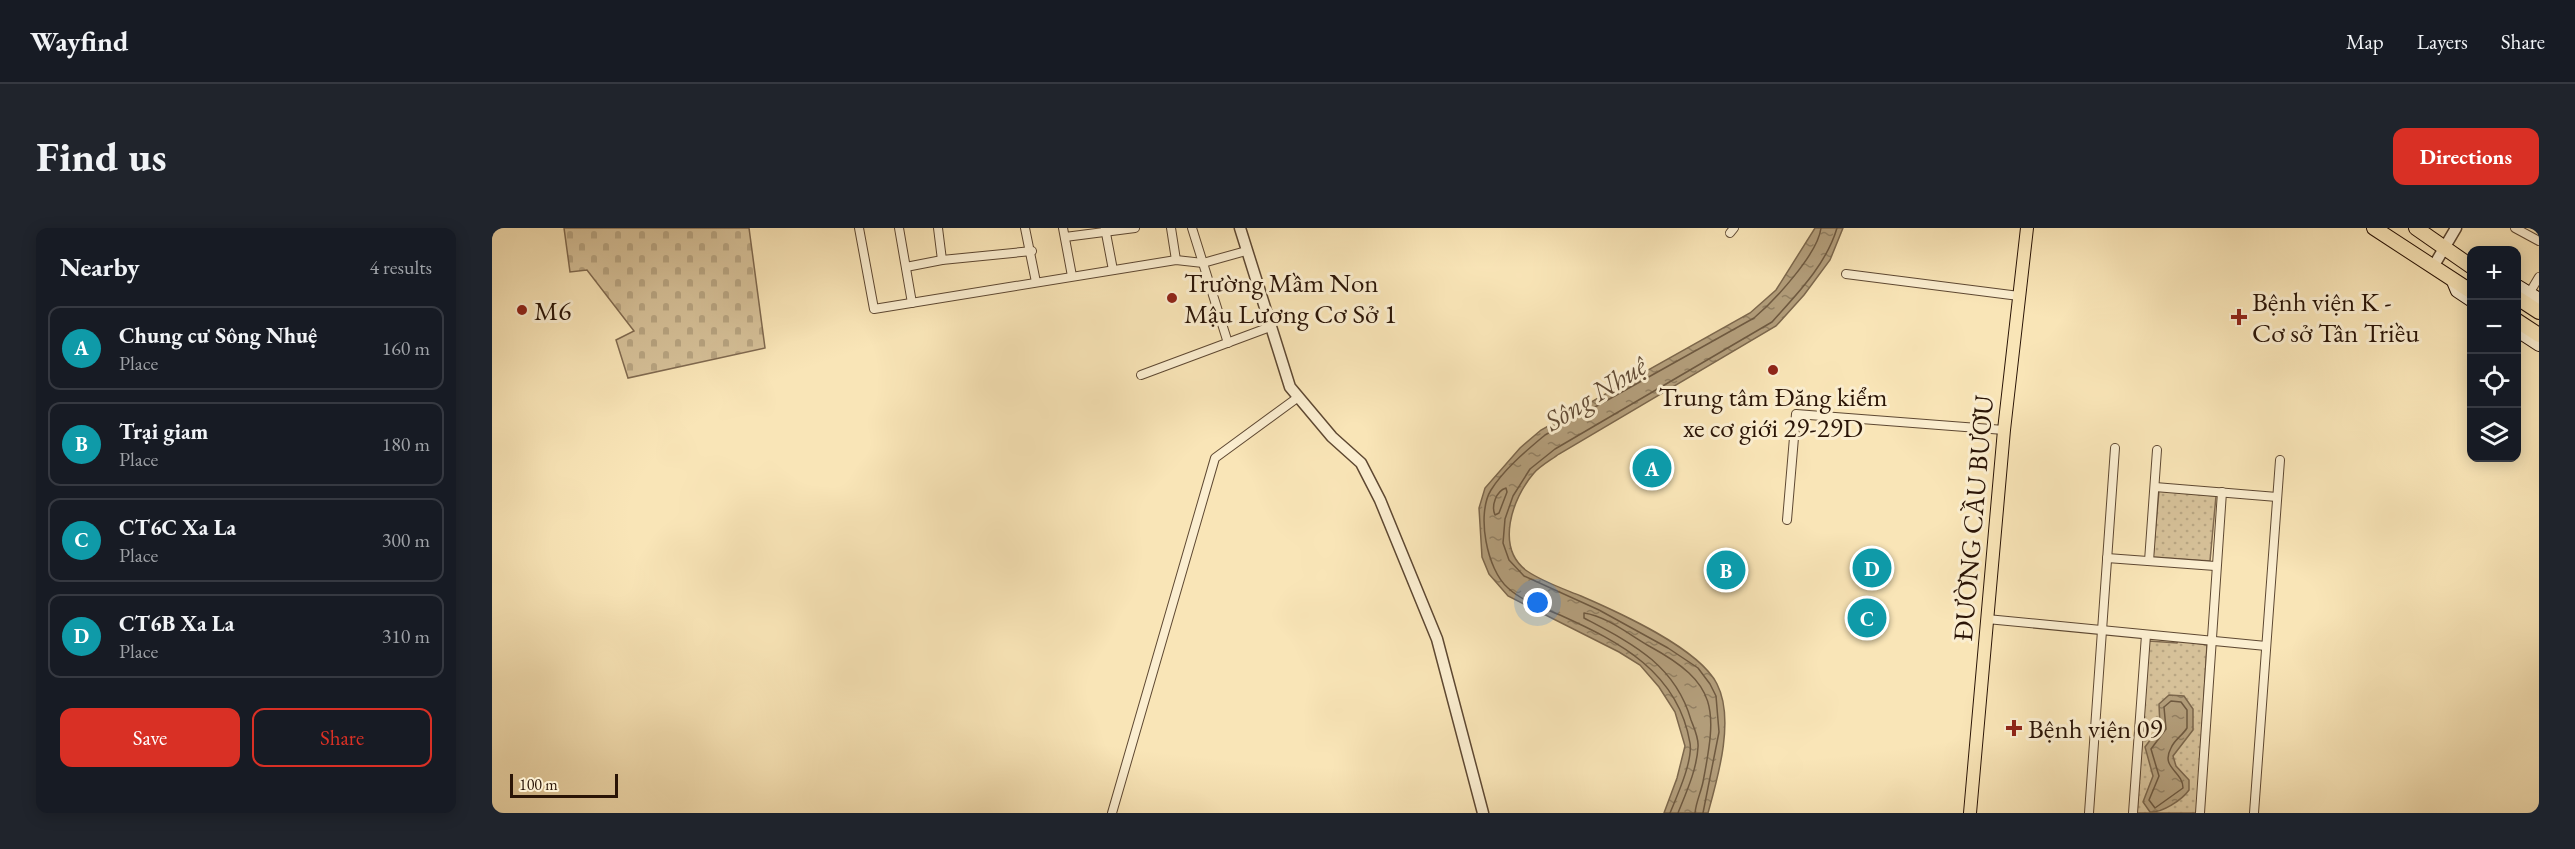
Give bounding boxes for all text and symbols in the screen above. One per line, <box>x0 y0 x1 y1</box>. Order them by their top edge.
text: Wayfind <box>30 23 128 59</box>
text: Map <box>2346 28 2384 55</box>
text: Layers <box>2417 28 2468 55</box>
text: Share <box>2501 28 2545 55</box>
button: Directions <box>2393 128 2539 185</box>
text: Find us <box>36 129 167 184</box>
map controls <box>2467 246 2521 462</box>
button: + <box>2467 246 2521 300</box>
text: Nearby <box>60 250 140 284</box>
text: 4 results <box>369 254 432 280</box>
place label: Trường Mầm Non Mậu Lương Cơ Sở 1 <box>1184 265 1397 331</box>
place label: Bệnh viện K - Cơ sở Tân Triều <box>2252 284 2419 350</box>
marker: Trường Mầm Non Mậu Lương Cơ Sở 1 <box>1165 291 1179 305</box>
place label: M6 <box>534 293 571 328</box>
button: − <box>2467 300 2521 354</box>
marker: M6 <box>515 303 529 317</box>
marker: Bệnh viện K - Cơ sở Tân Triều <box>2230 308 2248 326</box>
text: Chung cư Sông Nhuệ <box>119 321 317 350</box>
text: A <box>74 335 89 361</box>
text: 160 m <box>382 335 430 361</box>
water label: Sông Nhuệ <box>1536 347 1654 439</box>
text: Place <box>119 350 158 376</box>
button: locate <box>2467 354 2521 408</box>
marker: Trung tâm Đăng kiểm xe cơ giới 29-29D <box>1766 363 1780 377</box>
place label: Trung tâm Đăng kiểm xe cơ giới 29-29D <box>1658 379 1888 445</box>
street label: ĐƯỜNG CẦU BƯƠU <box>1945 393 2001 642</box>
button: layers <box>2467 408 2521 462</box>
text: Trại giam <box>119 417 208 446</box>
text: B <box>75 431 88 457</box>
text: 180 m <box>382 431 430 457</box>
text: Place <box>119 446 158 472</box>
pin: A <box>1632 446 1672 490</box>
text: CT6C Xa La <box>119 513 236 542</box>
text: C <box>74 527 89 553</box>
text: 300 m <box>382 527 430 553</box>
text: Place <box>119 542 158 568</box>
pin: D <box>1852 546 1892 590</box>
pin: B <box>1706 548 1746 592</box>
your location <box>1523 588 1552 617</box>
pin: C <box>1848 596 1886 640</box>
text: CT6B Xa La <box>119 609 234 638</box>
text: D <box>74 623 89 649</box>
text: 310 m <box>382 623 430 649</box>
text: Place <box>119 638 158 664</box>
button: Save <box>60 708 240 767</box>
button: Share <box>252 708 432 767</box>
place label: Bệnh viện 09 <box>2028 711 2163 746</box>
marker: Bệnh viện 09 <box>2005 719 2023 737</box>
scale bar <box>510 771 618 798</box>
text: 100 m <box>519 774 558 795</box>

